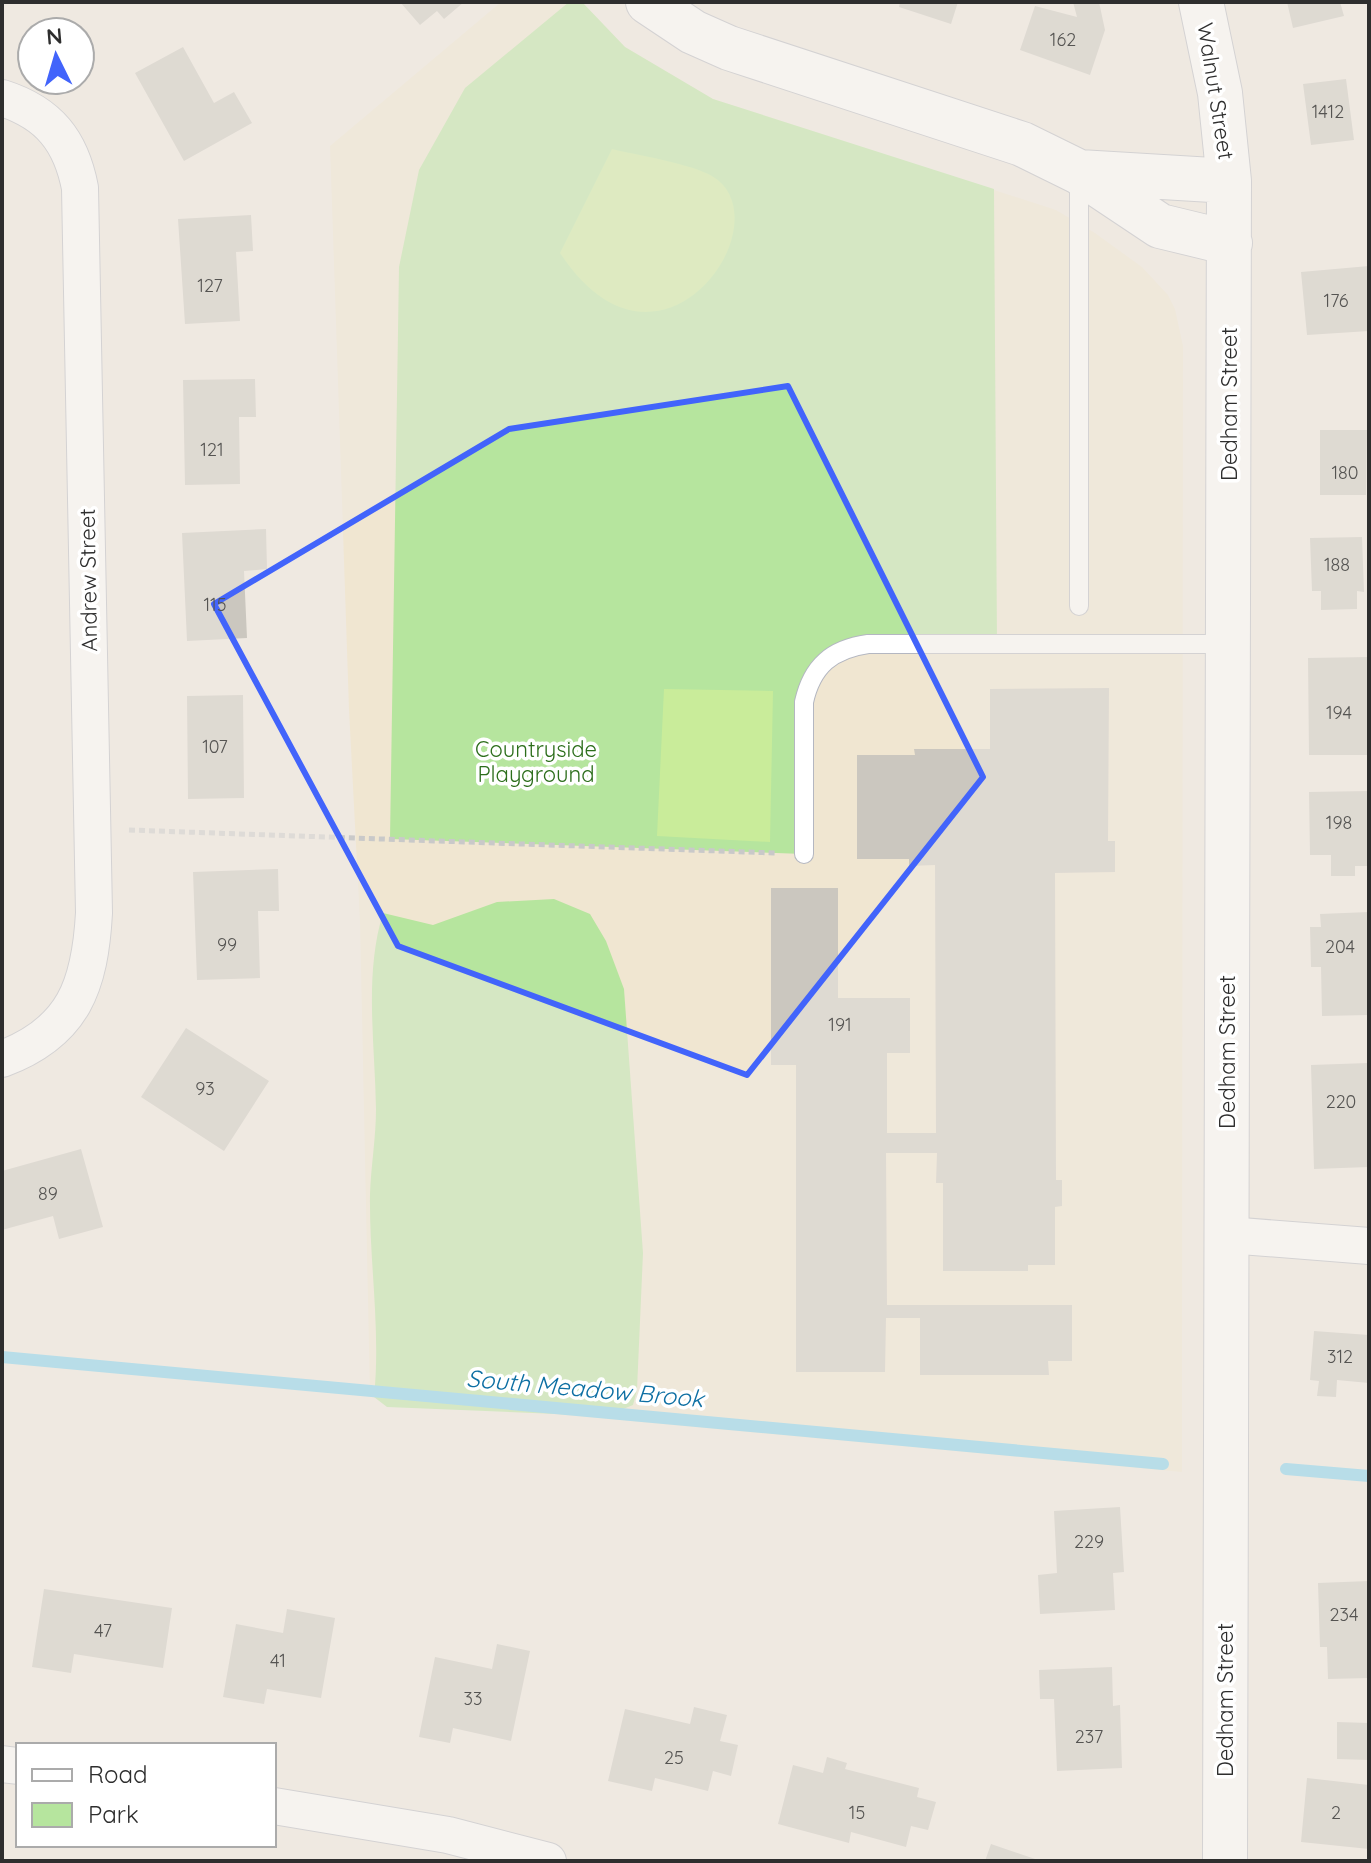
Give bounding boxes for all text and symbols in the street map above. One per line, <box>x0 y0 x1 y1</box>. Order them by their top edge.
north arrow <box>16 16 96 96</box>
text: N <box>45 21 64 51</box>
street label: Walnut Street <box>1191 21 1241 161</box>
house number: 162 <box>1050 28 1076 51</box>
house number: 1412 <box>1312 100 1344 123</box>
house number: 127 <box>197 274 223 297</box>
house number: 176 <box>1323 289 1349 312</box>
street label: Dedham Street <box>1215 327 1243 481</box>
house number: 121 <box>200 438 224 461</box>
house number: 180 <box>1331 461 1359 484</box>
street label: Andrew Street <box>73 508 103 652</box>
house number: 188 <box>1324 553 1350 576</box>
house number: 115 <box>203 593 227 616</box>
house number: 194 <box>1326 701 1352 724</box>
house number: 107 <box>202 735 228 758</box>
park label: Countryside Playground <box>475 735 597 788</box>
house number: 198 <box>1326 811 1352 834</box>
house number: 99 <box>217 933 237 956</box>
house number: 204 <box>1325 935 1355 958</box>
street label: Dedham Street <box>1213 975 1241 1129</box>
house number: 191 <box>828 1013 852 1036</box>
house number: 93 <box>195 1077 215 1100</box>
house number: 220 <box>1326 1090 1356 1113</box>
house number: 89 <box>38 1182 58 1205</box>
house number: 312 <box>1327 1345 1353 1368</box>
water label: South Meadow Brook <box>465 1363 707 1413</box>
house number: 229 <box>1074 1530 1104 1553</box>
house number: 234 <box>1330 1603 1358 1626</box>
house number: 47 <box>94 1619 112 1642</box>
street label: Dedham Street <box>1211 1623 1239 1777</box>
house number: 41 <box>270 1649 286 1672</box>
house number: 33 <box>464 1687 482 1710</box>
house number: 237 <box>1075 1725 1103 1748</box>
legend <box>16 1743 276 1847</box>
house number: 25 <box>664 1746 684 1769</box>
text: Road <box>88 1759 148 1789</box>
text: Park <box>88 1799 139 1829</box>
house number: 15 <box>849 1801 865 1824</box>
house number: 2 <box>1331 1801 1341 1824</box>

